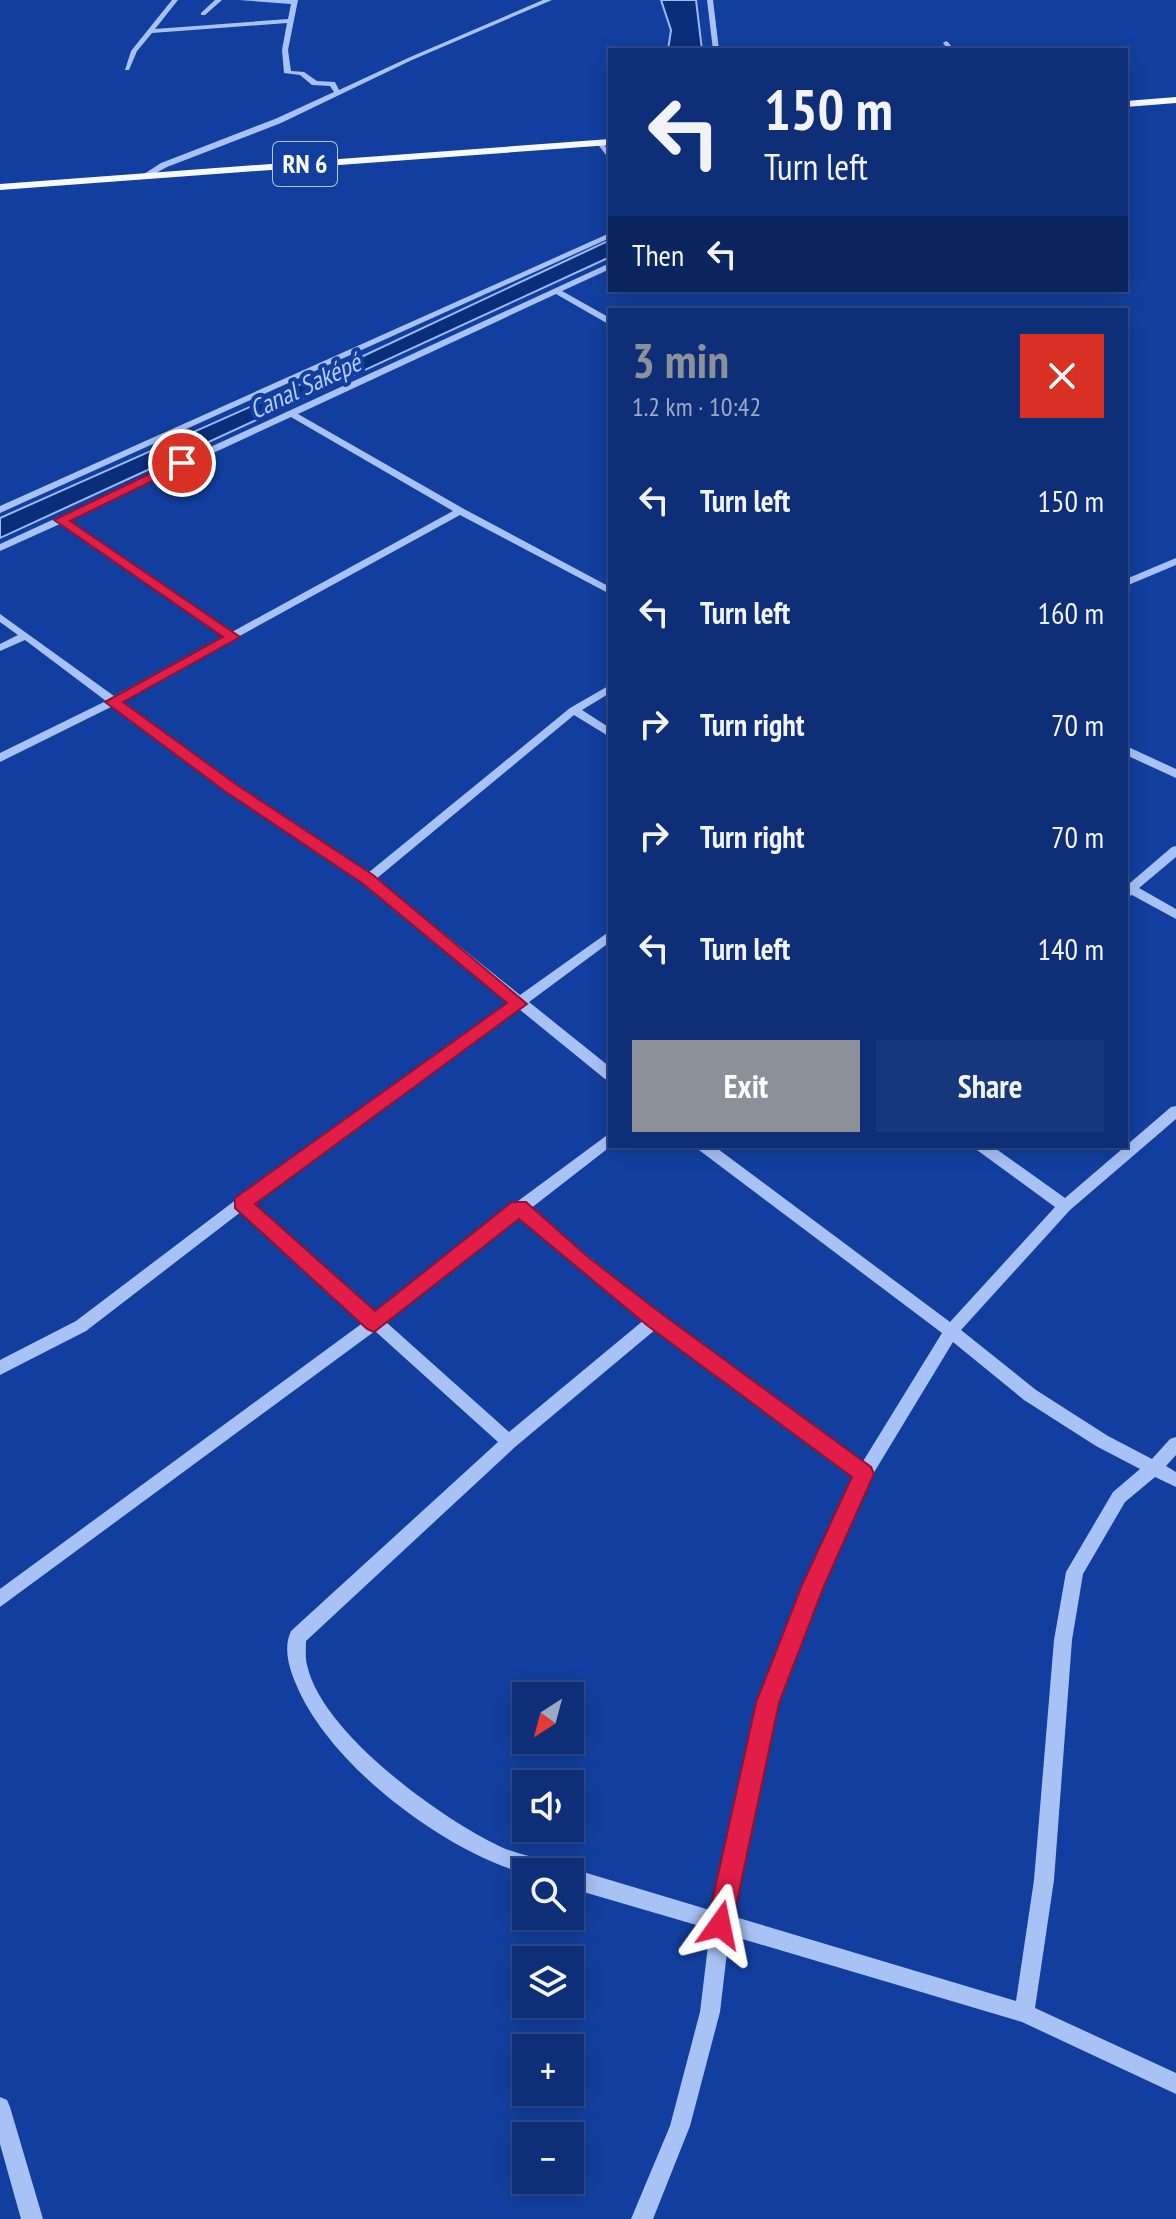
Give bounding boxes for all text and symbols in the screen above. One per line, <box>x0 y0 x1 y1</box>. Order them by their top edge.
text: 150 m <box>764 73 893 145</box>
icon: left <box>632 80 736 184</box>
road number: RN 6 <box>273 142 337 186</box>
text: Turn left <box>764 143 868 190</box>
icon: left <box>700 232 744 276</box>
text: Then <box>632 235 684 274</box>
text: 3 min <box>632 329 729 391</box>
button: close <box>1020 334 1104 418</box>
water label: Canal Saképé <box>244 344 368 426</box>
text: 1.2 km · 10:42 <box>632 390 761 423</box>
pin <box>148 429 216 497</box>
icon: arrive <box>160 441 204 485</box>
icon: left <box>632 478 676 522</box>
text: Turn left <box>700 481 790 520</box>
text: 150 m <box>1038 481 1104 520</box>
icon: left <box>632 590 676 634</box>
text: Turn left <box>700 593 790 632</box>
text: 160 m <box>1038 593 1104 632</box>
icon: right <box>632 702 676 746</box>
text: Turn right <box>700 705 804 744</box>
text: 70 m <box>1051 705 1104 744</box>
icon: right <box>632 814 676 858</box>
text: Turn right <box>700 817 804 856</box>
text: 70 m <box>1051 817 1104 856</box>
icon: left <box>632 926 676 970</box>
text: Turn left <box>700 929 790 968</box>
text: 140 m <box>1038 929 1104 968</box>
button: Exit <box>632 1040 860 1132</box>
button: Share <box>876 1040 1104 1132</box>
north arrow <box>512 1682 584 1754</box>
map controls <box>512 1682 584 2194</box>
button: sound <box>512 1770 584 1842</box>
button: search <box>512 1858 584 1930</box>
position arrow <box>678 1883 762 1967</box>
button: layers <box>512 1946 584 2018</box>
button: + <box>512 2034 584 2106</box>
button: − <box>512 2122 584 2194</box>

